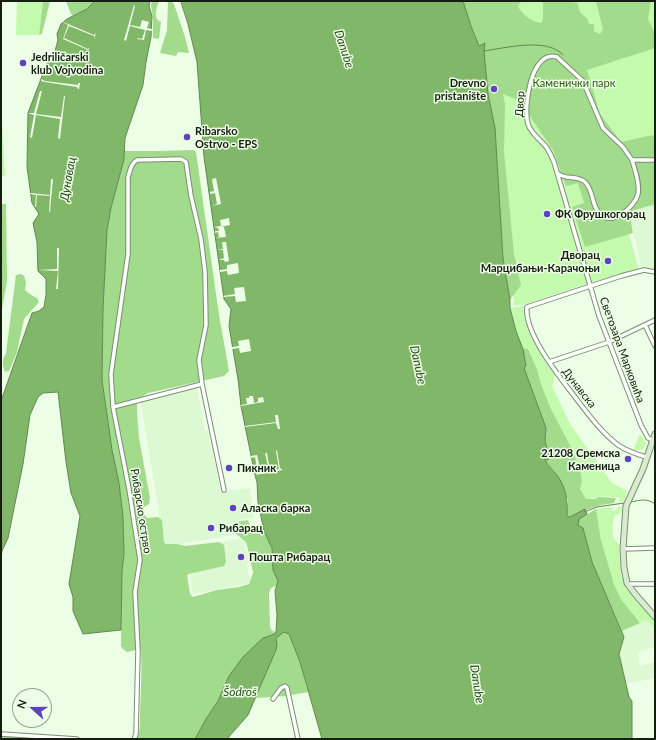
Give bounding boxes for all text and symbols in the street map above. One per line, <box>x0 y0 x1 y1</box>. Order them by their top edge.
water label: Danube <box>331 28 357 70</box>
place label: Jedriličarski klub Vojvodina <box>31 50 103 76</box>
marker: Jedriličarski klub Vojvodina <box>18 58 28 68</box>
place label: Drevno pristanište <box>435 76 486 102</box>
park label: Каменички парк <box>533 76 615 90</box>
marker: Drevno pristanište <box>489 84 499 94</box>
street label: Двор <box>513 90 527 118</box>
place label: Ribarsko Ostrvo - EPS <box>195 124 257 150</box>
marker: Ribarsko Ostrvo - EPS <box>182 132 192 142</box>
water label: Дунавац <box>57 156 79 202</box>
place label: ФК Фрушкогорац <box>555 207 645 221</box>
marker: ФК Фрушкогорац <box>542 209 552 219</box>
place label: Дворац Марцибањи-Карачоњи <box>481 248 600 274</box>
marker: Дворац Марцибањи-Карачоњи <box>603 256 613 266</box>
street label: Светозара Марковића <box>597 295 647 405</box>
water label: Danube <box>407 344 429 386</box>
street label: Дунавска <box>559 365 599 411</box>
place label: 21208 Сремска Каменица <box>541 446 620 472</box>
marker: 21208 Сремска Каменица <box>623 454 633 464</box>
place label: Пикник <box>237 461 276 475</box>
marker: Пикник <box>224 463 234 473</box>
street label: Рибарско острво <box>128 468 154 554</box>
place label: Аласка барка <box>241 501 310 515</box>
marker: Аласка барка <box>228 503 238 513</box>
place label: Рибарац <box>219 521 263 535</box>
marker: Рибарац <box>206 523 216 533</box>
place label: Пошта Рибарац <box>249 550 330 564</box>
marker: Пошта Рибарац <box>236 552 246 562</box>
water label: Danube <box>467 663 487 705</box>
water label: Šodroš <box>223 685 257 699</box>
north arrow <box>12 688 52 728</box>
text: N <box>14 698 29 710</box>

